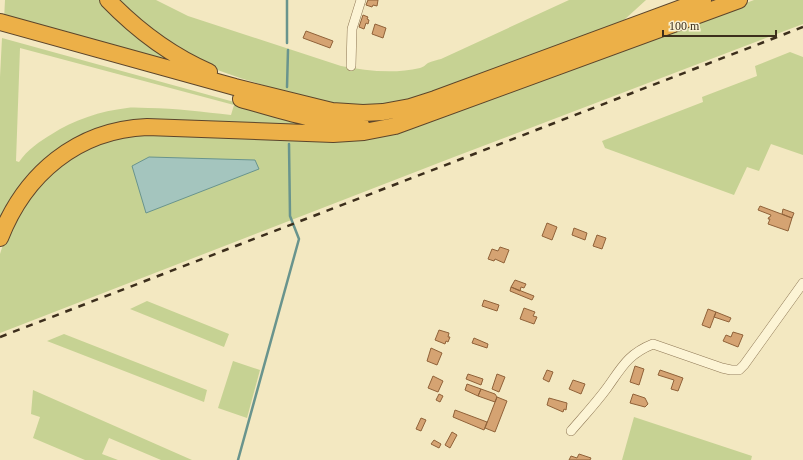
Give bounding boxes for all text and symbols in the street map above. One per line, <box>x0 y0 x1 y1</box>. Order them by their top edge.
scale bar <box>663 12 776 38</box>
text: 100 m <box>669 19 700 33</box>

